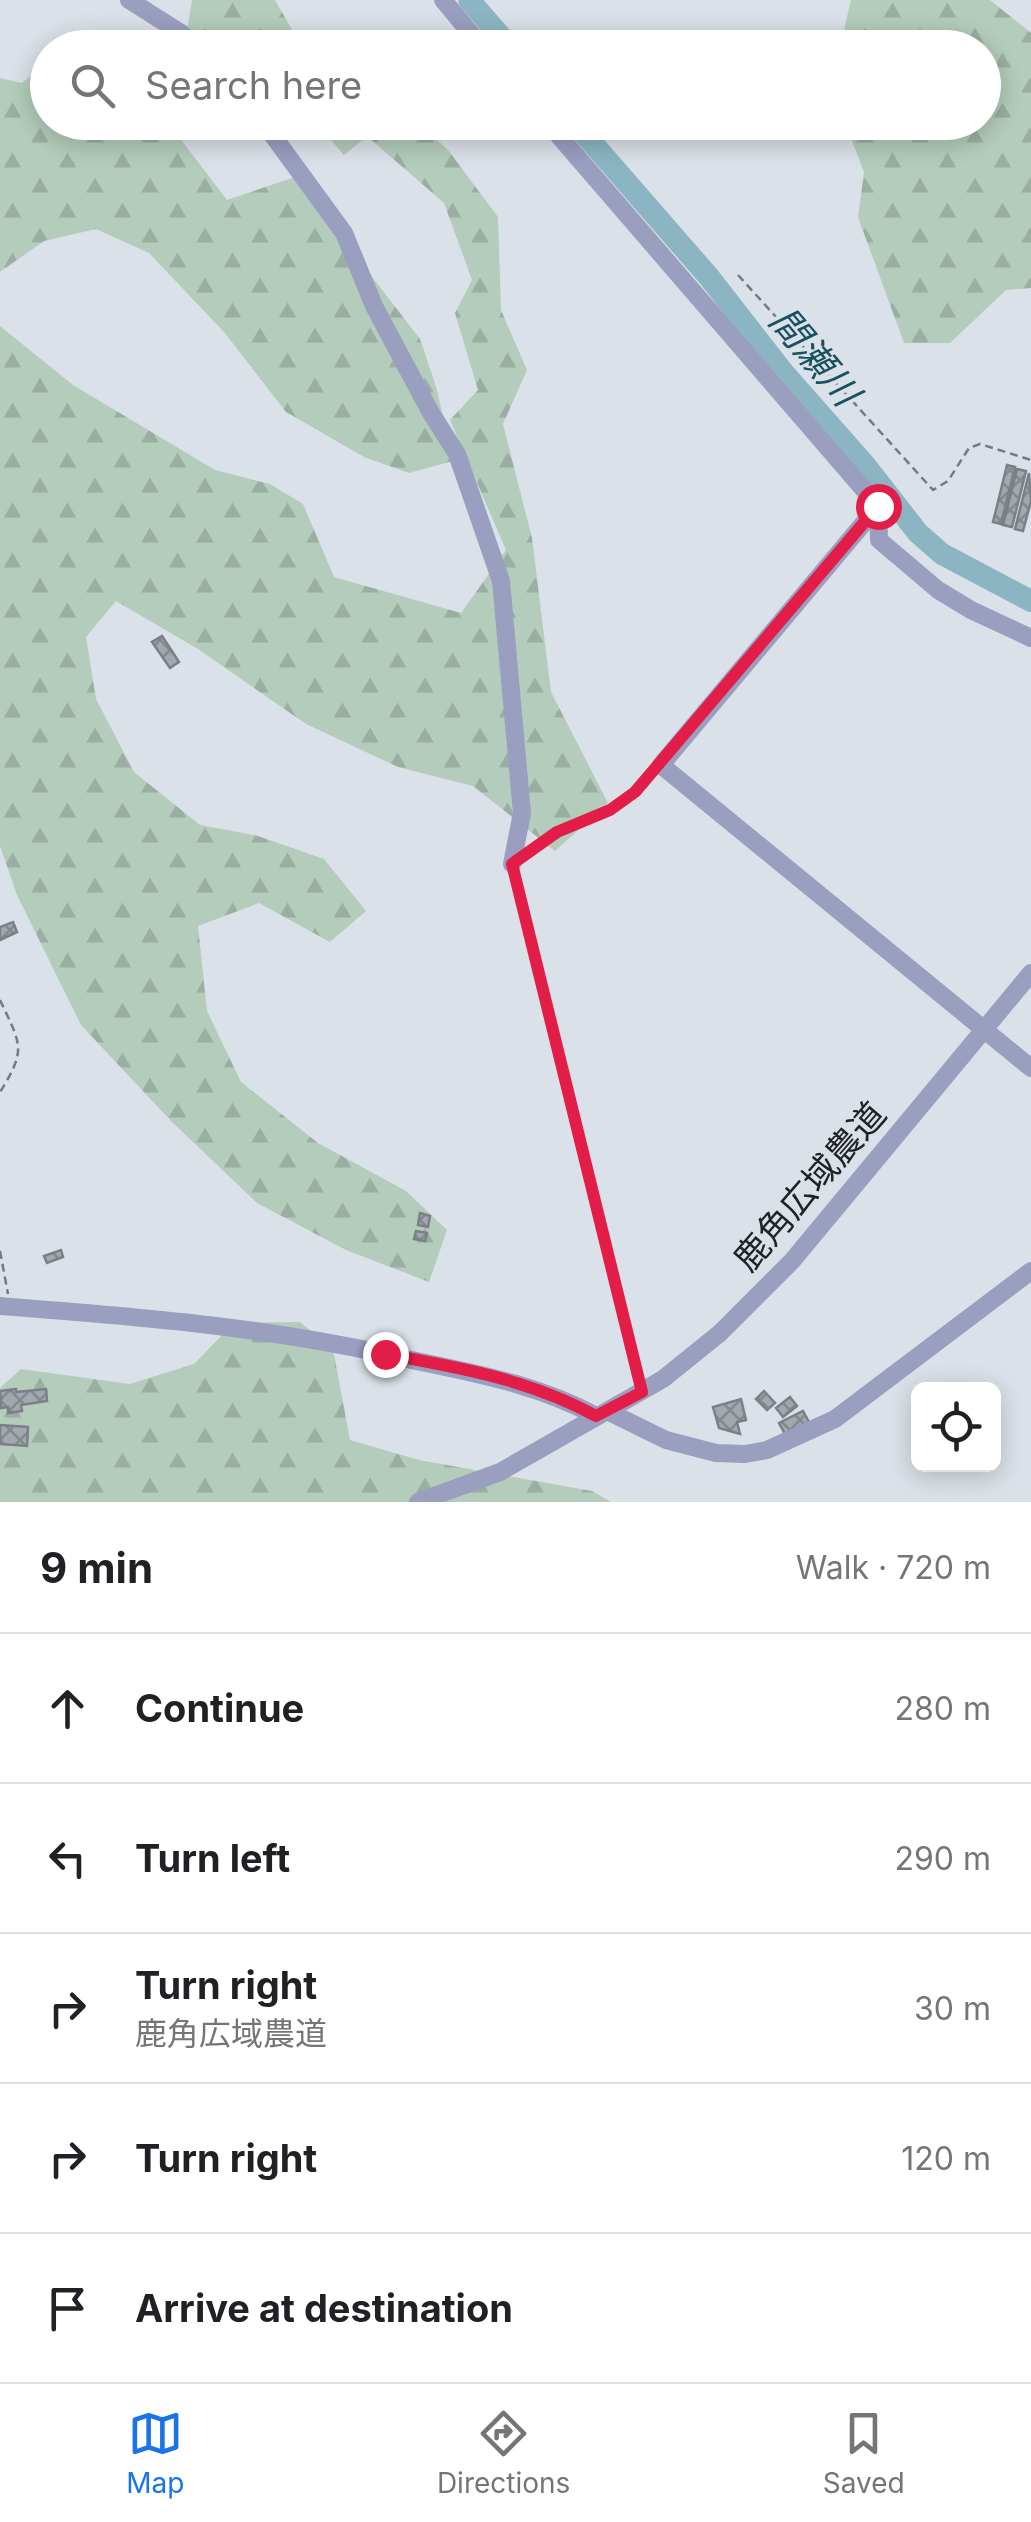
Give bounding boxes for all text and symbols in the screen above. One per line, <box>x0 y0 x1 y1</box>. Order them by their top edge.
search box <box>30 30 1001 140</box>
icon: search <box>65 58 120 113</box>
text: Search here <box>145 62 362 108</box>
water label: 間瀬川 <box>761 298 872 418</box>
route start <box>856 484 902 530</box>
street label: 鹿角広域農道 <box>724 1093 894 1279</box>
route end <box>363 1332 409 1378</box>
map controls <box>911 1382 1001 1472</box>
button: locate <box>911 1382 1001 1472</box>
text: 9 min <box>40 1542 153 1593</box>
text: Walk · 720 m <box>796 1548 991 1587</box>
icon: ahead <box>40 1681 95 1736</box>
text: Continue <box>135 1685 304 1731</box>
text: 280 m <box>894 1689 991 1728</box>
icon: left <box>40 1831 95 1886</box>
text: Turn left <box>135 1835 290 1881</box>
text: 290 m <box>894 1839 991 1878</box>
text: Turn right <box>135 1962 317 2008</box>
icon: right <box>40 1981 95 2036</box>
text: 30 m <box>914 1989 991 2028</box>
text: 鹿角広域農道 <box>135 2014 327 2053</box>
icon: right <box>40 2131 95 2186</box>
text: Turn right <box>135 2135 317 2181</box>
text: 120 m <box>901 2139 991 2178</box>
icon: arrive <box>40 2281 95 2336</box>
text: Arrive at destination <box>135 2285 513 2331</box>
tab: Map <box>126 2406 184 2500</box>
tab: Directions <box>437 2406 570 2500</box>
tab: Saved <box>823 2406 905 2500</box>

